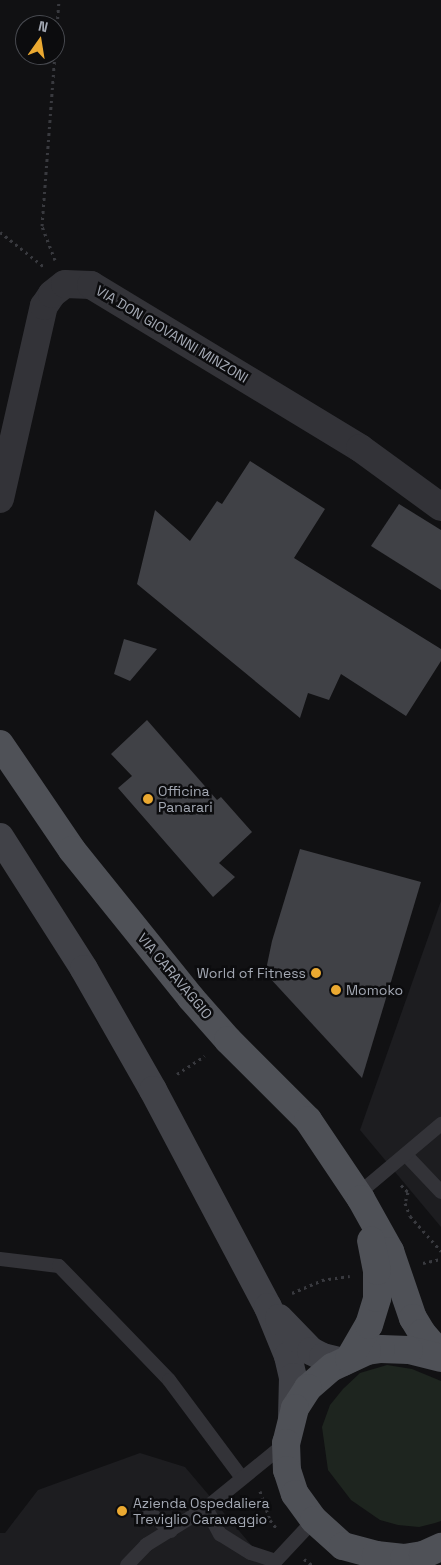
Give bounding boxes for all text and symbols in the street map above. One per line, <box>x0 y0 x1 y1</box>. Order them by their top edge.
north arrow <box>15 15 65 65</box>
text: N <box>37 17 50 36</box>
street label: VIA DON GIOVANNI MINZONI <box>93 282 251 386</box>
place label: Officina Panarari <box>158 783 213 816</box>
marker: Officina Panarari <box>142 793 154 805</box>
street label: VIA CARAVAGGIO <box>134 930 216 1022</box>
place label: World of Fitness <box>197 965 306 981</box>
marker: World of Fitness <box>310 967 322 979</box>
place label: Momoko <box>346 982 403 998</box>
marker: Momoko <box>330 984 342 996</box>
place label: Azienda Ospedaliera Treviglio Caravaggio <box>133 1495 269 1528</box>
marker: Azienda Ospedaliera Treviglio Caravaggio <box>115 1504 129 1518</box>

